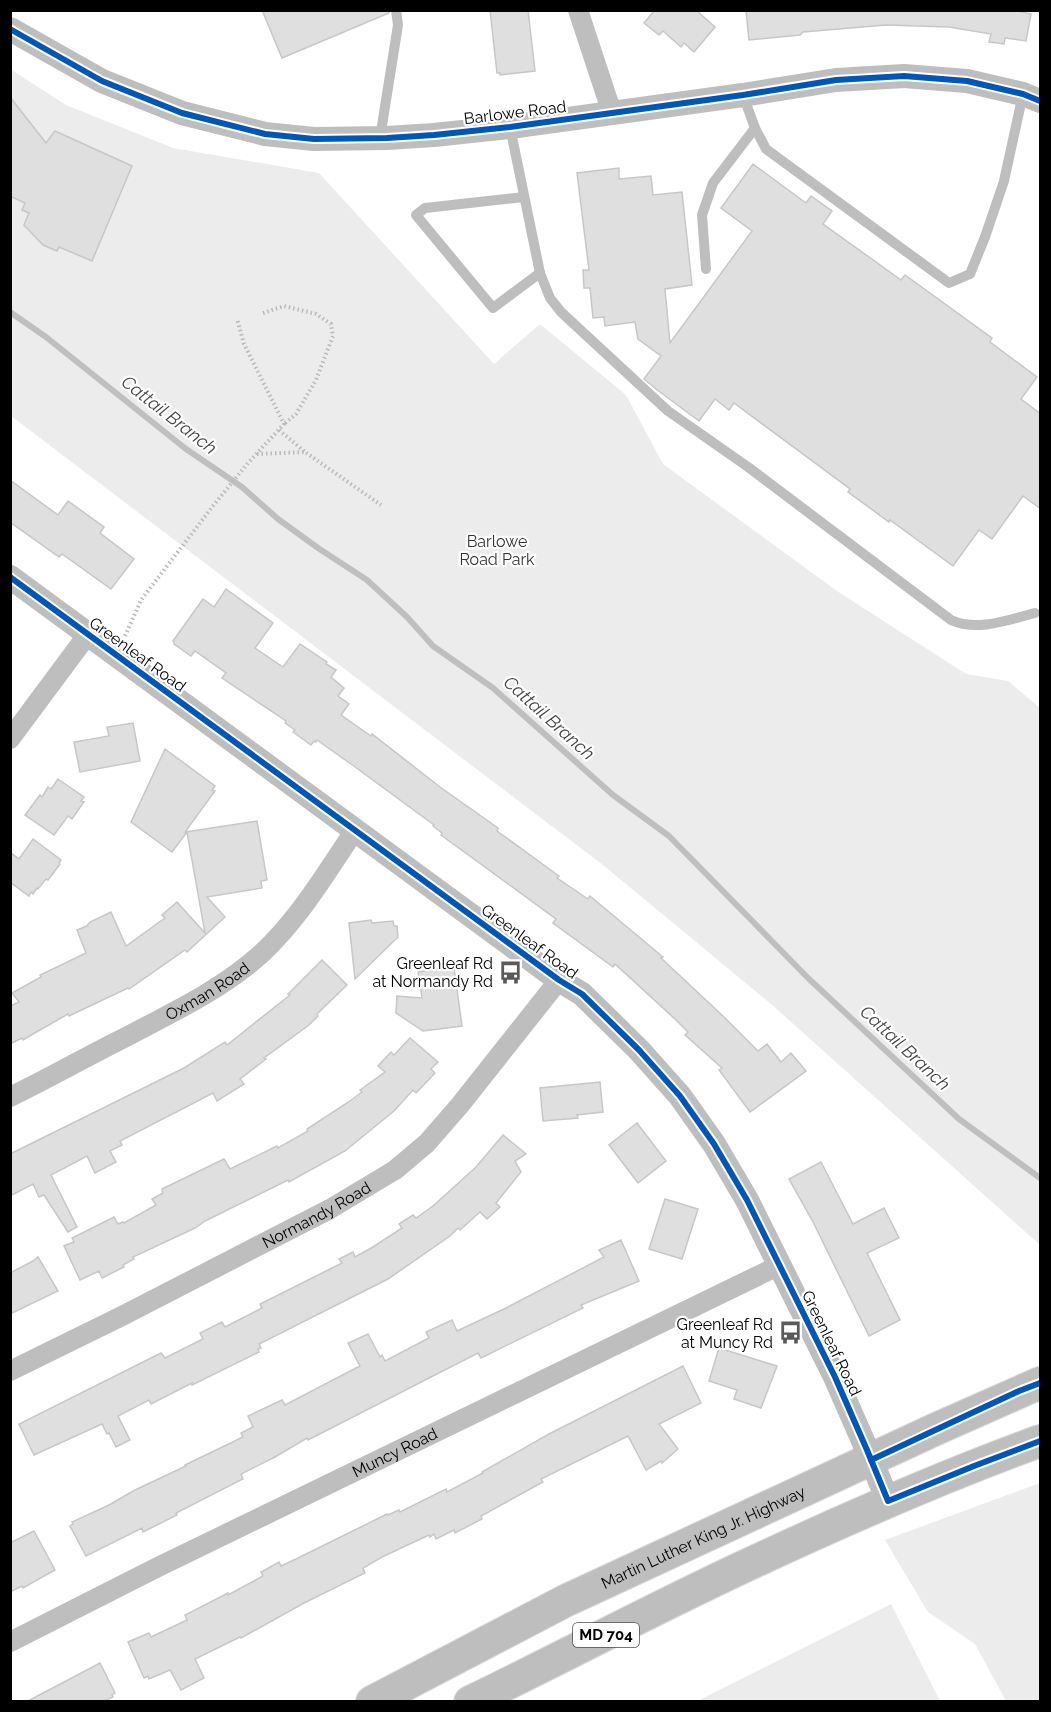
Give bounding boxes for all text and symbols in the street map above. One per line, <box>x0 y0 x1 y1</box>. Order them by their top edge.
street label: Barlowe Road <box>463 97 567 128</box>
water label: Cattail Branch <box>117 371 221 458</box>
park label: Barlowe Road Park <box>459 532 535 569</box>
street label: Greenleaf Road <box>86 613 190 696</box>
water label: Cattail Branch <box>500 671 599 764</box>
street label: Greenleaf Road <box>478 900 582 983</box>
place label: Greenleaf Rd at Normandy Rd <box>372 954 493 991</box>
street label: Oxman Road <box>162 958 253 1025</box>
bus stop icon: Greenleaf Rd at Normandy Rd <box>498 959 524 985</box>
water label: Cattail Branch <box>856 1001 955 1095</box>
street label: Normandy Road <box>259 1178 374 1252</box>
street label: Greenleaf Road <box>798 1288 865 1399</box>
place label: Greenleaf Rd at Muncy Rd <box>677 1315 773 1352</box>
bus stop icon: Greenleaf Rd at Muncy Rd <box>778 1320 804 1346</box>
street label: Muncy Road <box>349 1424 441 1481</box>
street label: Martin Luther King Jr. Highway <box>598 1482 809 1593</box>
road number: MD 704 <box>573 1623 639 1647</box>

